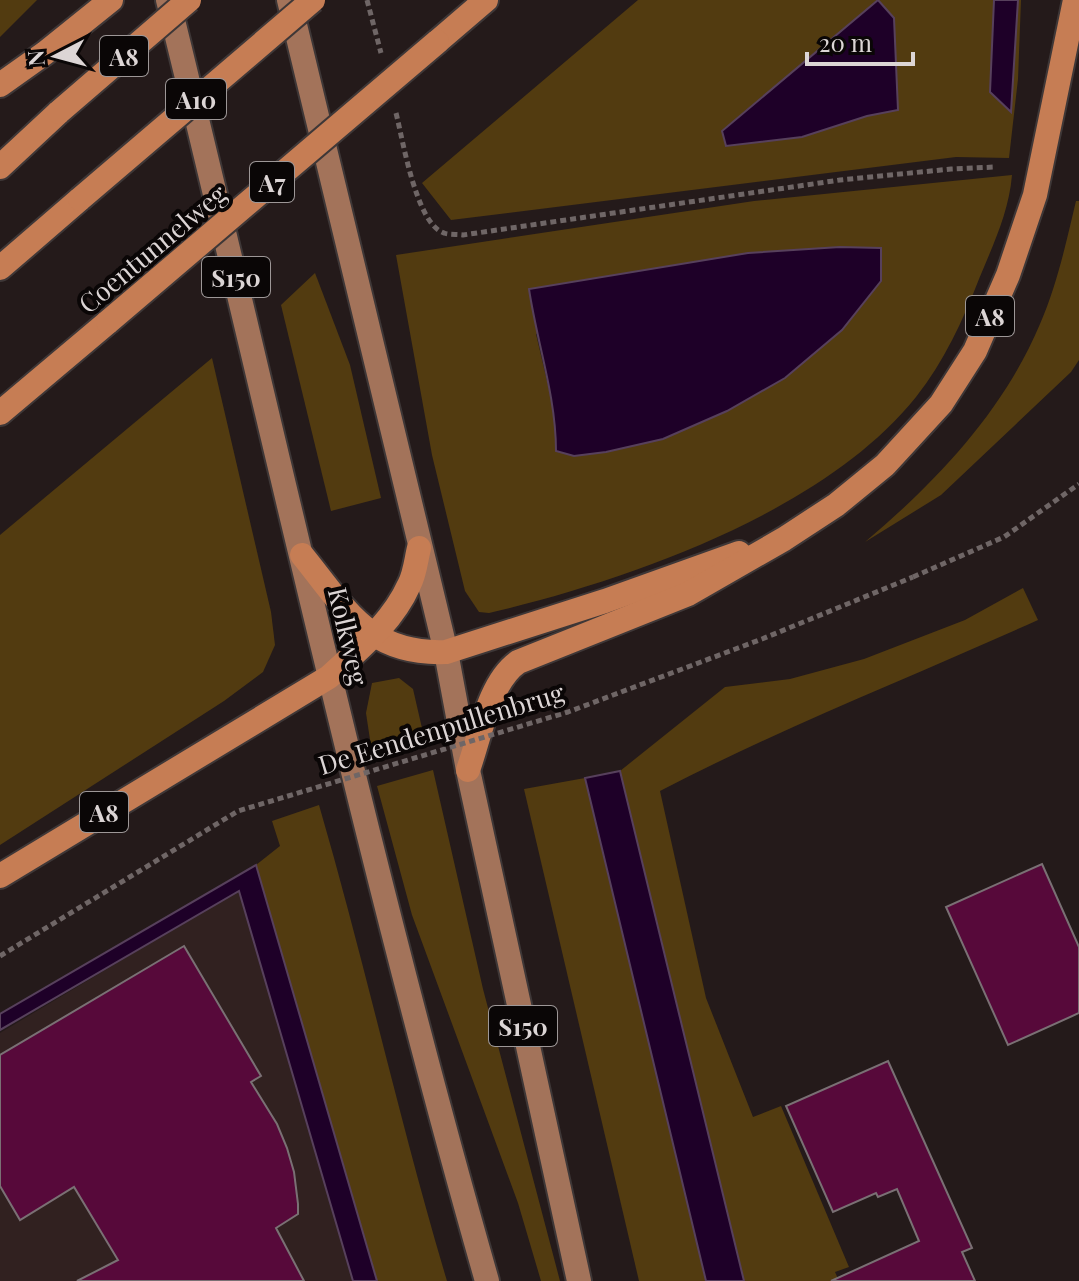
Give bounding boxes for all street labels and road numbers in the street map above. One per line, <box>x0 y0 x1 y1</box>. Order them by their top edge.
road number: A8 <box>100 36 148 76</box>
road number: A10 <box>166 79 226 119</box>
road number: A7 <box>250 162 294 202</box>
street label: Coentunnelweg <box>70 175 234 320</box>
road number: S150 <box>202 257 270 297</box>
road number: A8 <box>966 296 1014 336</box>
street label: Kolkweg <box>321 584 377 689</box>
street label: De Eendenpullenbrug <box>314 674 568 782</box>
road number: A8 <box>80 792 128 832</box>
road number: S150 <box>489 1006 557 1046</box>

